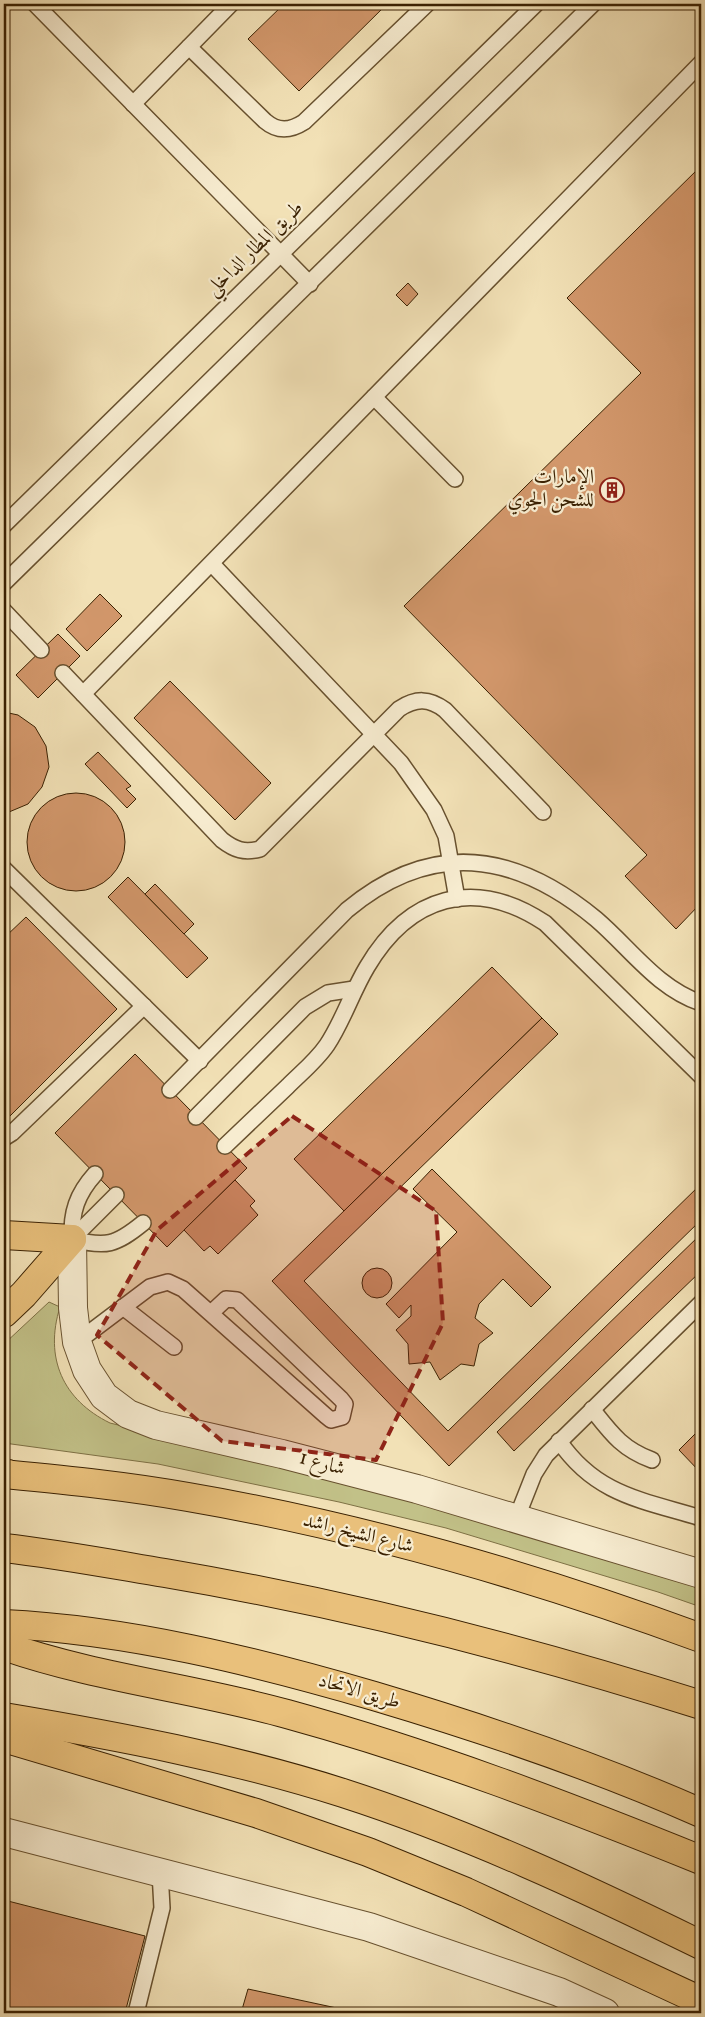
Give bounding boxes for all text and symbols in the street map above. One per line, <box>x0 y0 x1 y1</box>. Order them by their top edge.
street label: طريق المطار الداخلي <box>200 195 313 306</box>
place label: الإمارات للشحن الجوي <box>507 464 594 515</box>
building icon: الإمارات للشحن الجوي <box>599 477 625 503</box>
street label: شارع 1 <box>295 1444 348 1485</box>
street label: شارع الشيخ راشد <box>299 1507 416 1563</box>
street label: طريق الاتحاد <box>315 1667 403 1717</box>

